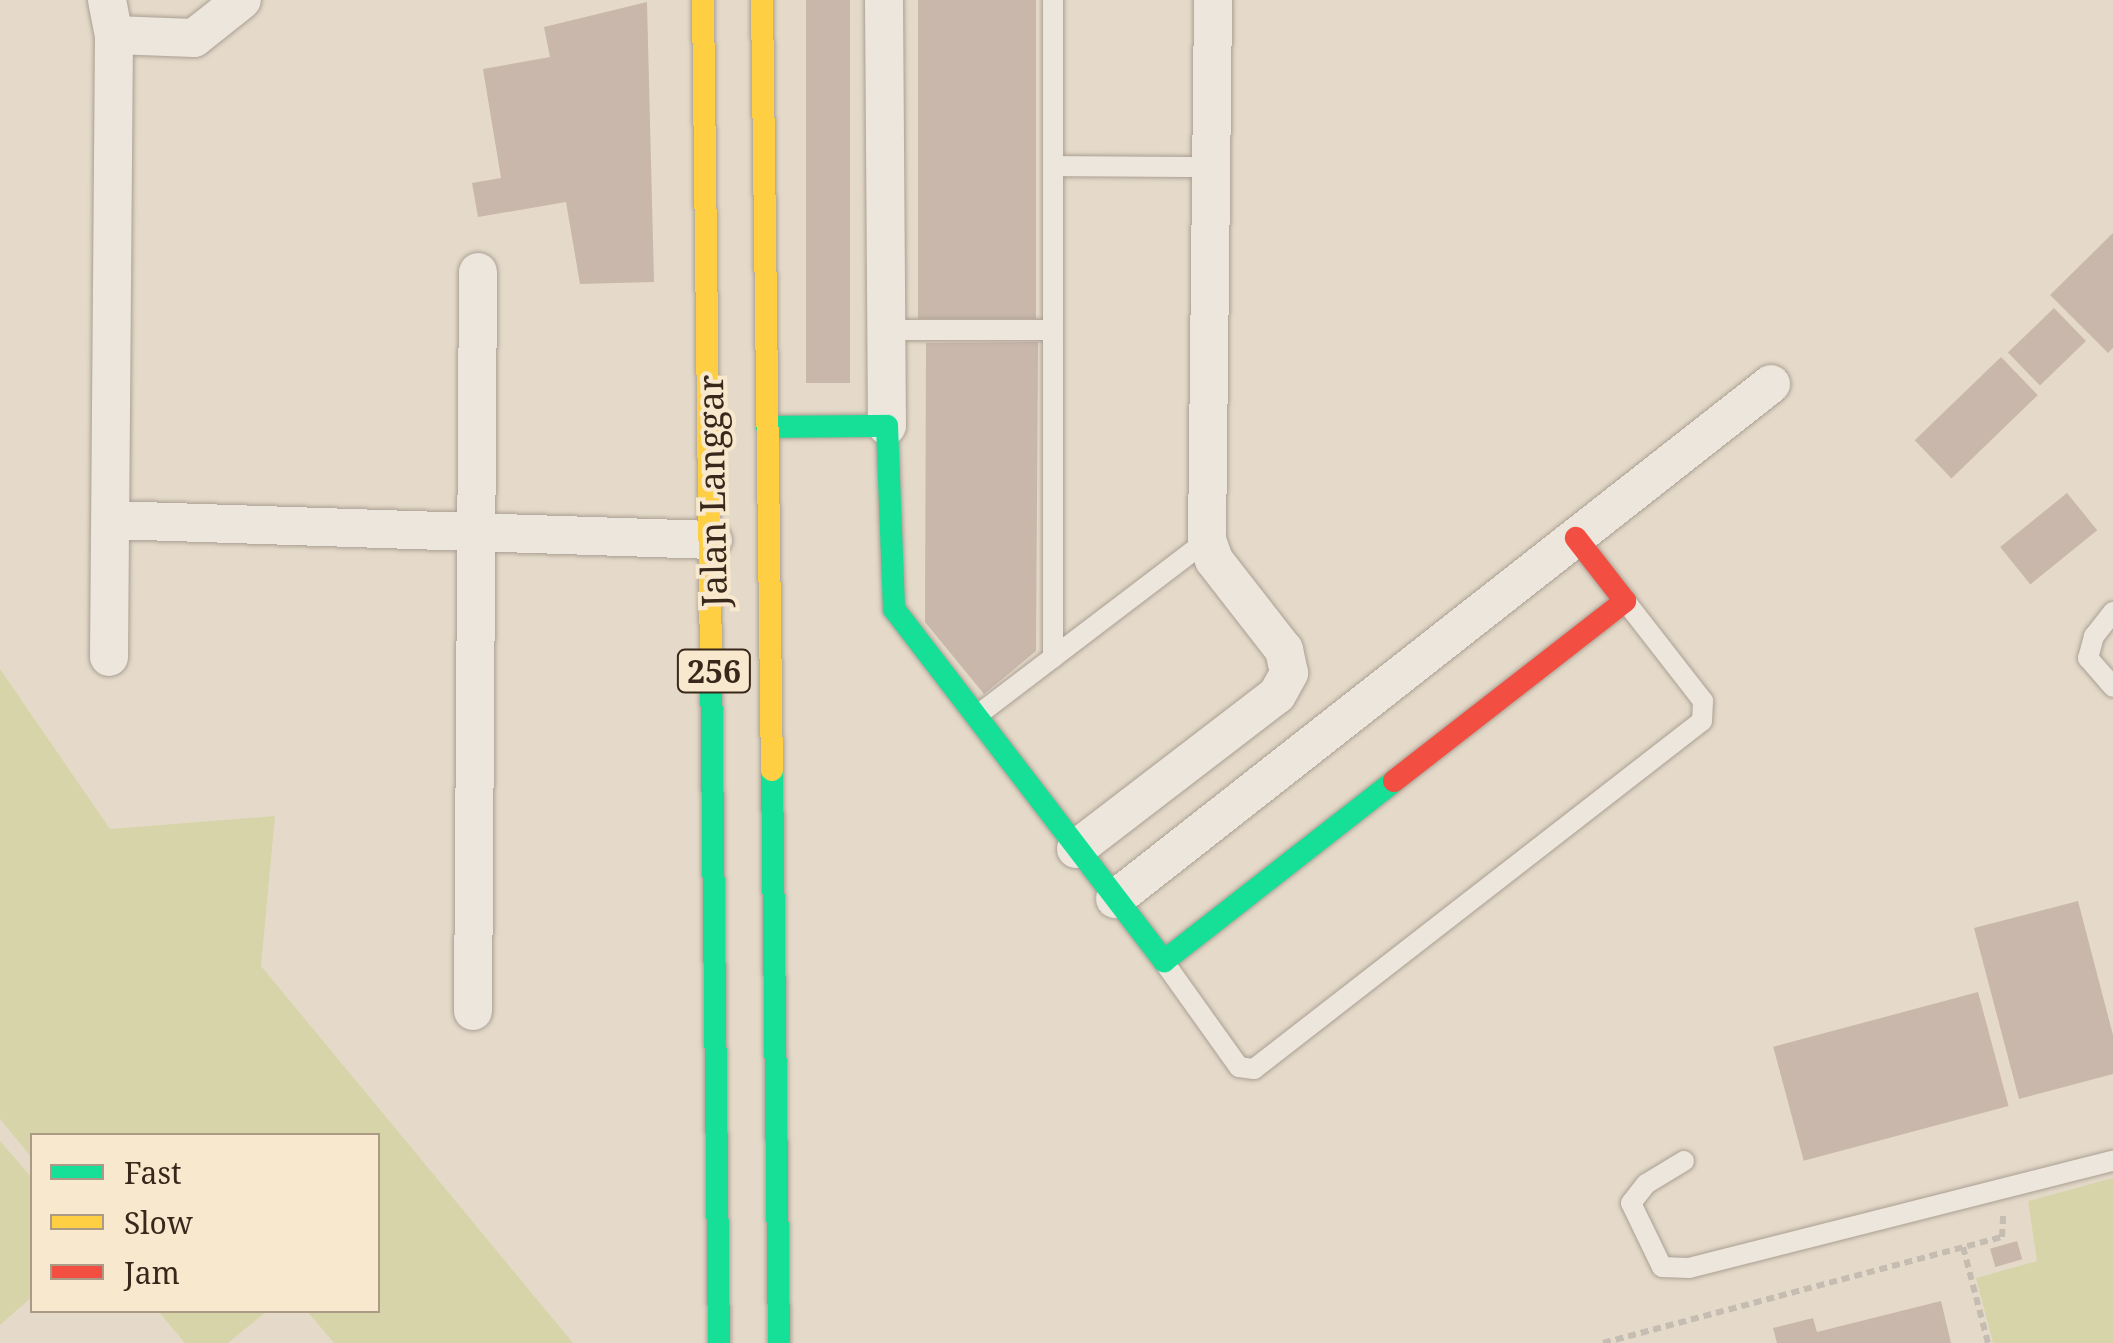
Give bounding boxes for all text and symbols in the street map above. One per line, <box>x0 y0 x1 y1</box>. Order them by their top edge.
street label: Jalan Langgar <box>689 374 735 608</box>
road number: 256 <box>676 644 752 698</box>
legend <box>30 1133 380 1313</box>
text: Fast <box>124 1152 181 1193</box>
text: Slow <box>124 1202 193 1243</box>
text: Jam <box>124 1252 180 1293</box>

